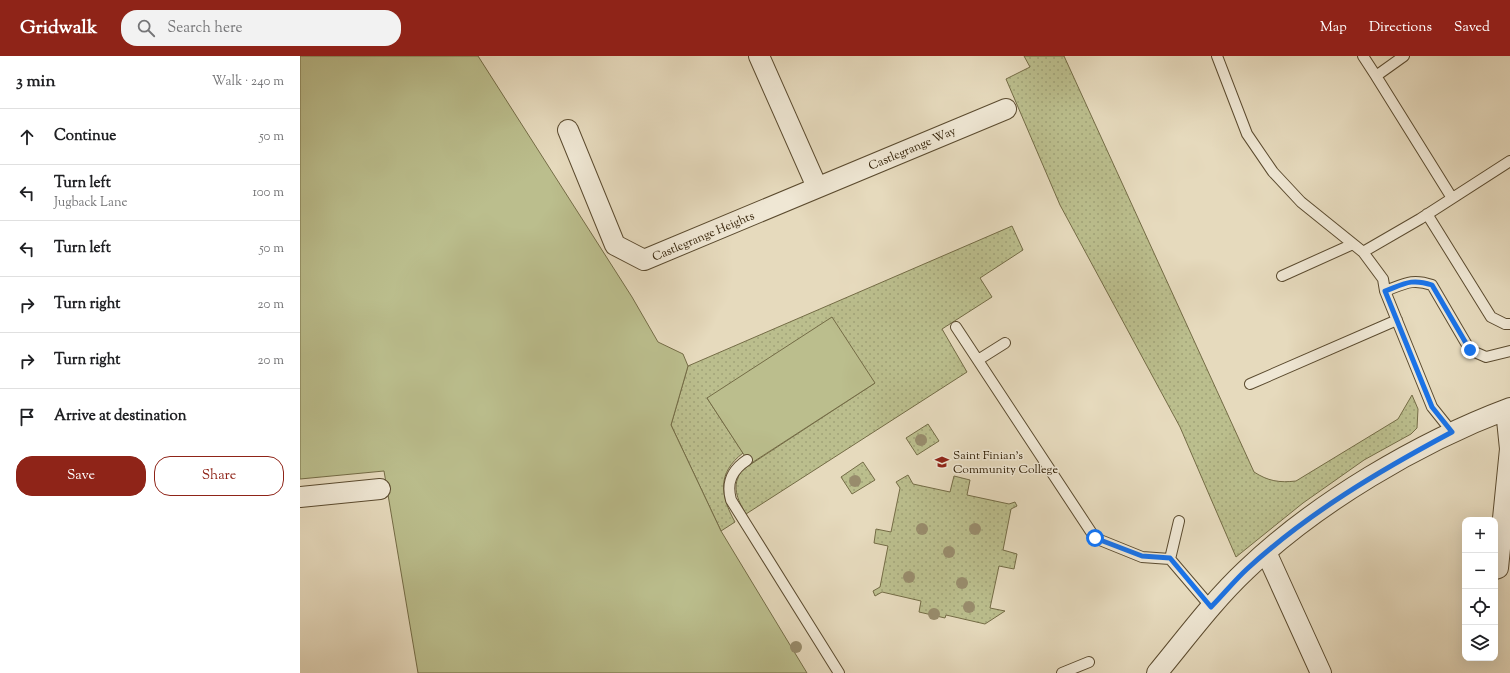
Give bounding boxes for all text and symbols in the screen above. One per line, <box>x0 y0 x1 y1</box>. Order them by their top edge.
search box <box>121 10 401 46</box>
text: Gridwalk <box>20 15 97 42</box>
icon: search <box>135 17 157 39</box>
text: Search here <box>167 18 243 39</box>
text: Map <box>1320 18 1347 38</box>
text: Directions <box>1369 18 1432 38</box>
text: Saved <box>1454 18 1490 38</box>
text: 3 min <box>16 70 55 94</box>
text: Walk · 240 m <box>212 73 284 91</box>
street label: Castlegrange Way <box>866 122 959 175</box>
icon: ahead <box>16 126 38 148</box>
text: Continue <box>54 126 116 147</box>
text: 50 m <box>259 128 284 146</box>
text: Turn left <box>54 173 111 194</box>
icon: left <box>16 182 38 204</box>
text: 100 m <box>252 184 284 202</box>
text: Jugback Lane <box>54 194 128 212</box>
street label: Castlegrange Heights <box>649 207 758 267</box>
icon: left <box>16 238 38 260</box>
text: Turn left <box>54 238 111 259</box>
text: 50 m <box>259 240 284 258</box>
icon: right <box>16 294 38 316</box>
text: Turn right <box>54 294 120 315</box>
text: 20 m <box>258 296 284 314</box>
route end <box>1461 341 1479 359</box>
icon: right <box>16 350 38 372</box>
text: Turn right <box>54 350 120 371</box>
text: 20 m <box>258 352 284 370</box>
icon: arrive <box>16 406 38 428</box>
text: Arrive at destination <box>54 406 187 427</box>
place label: Saint Finian's Community College <box>953 447 1058 479</box>
school or university icon: Saint Finian's Community College <box>934 454 950 470</box>
button: Save <box>16 456 146 496</box>
button: Share <box>154 456 284 496</box>
map controls <box>1462 517 1498 661</box>
button: + <box>1462 517 1498 553</box>
route start <box>1086 529 1104 547</box>
button: − <box>1462 553 1498 589</box>
button: locate <box>1462 589 1498 625</box>
button: layers <box>1462 625 1498 661</box>

